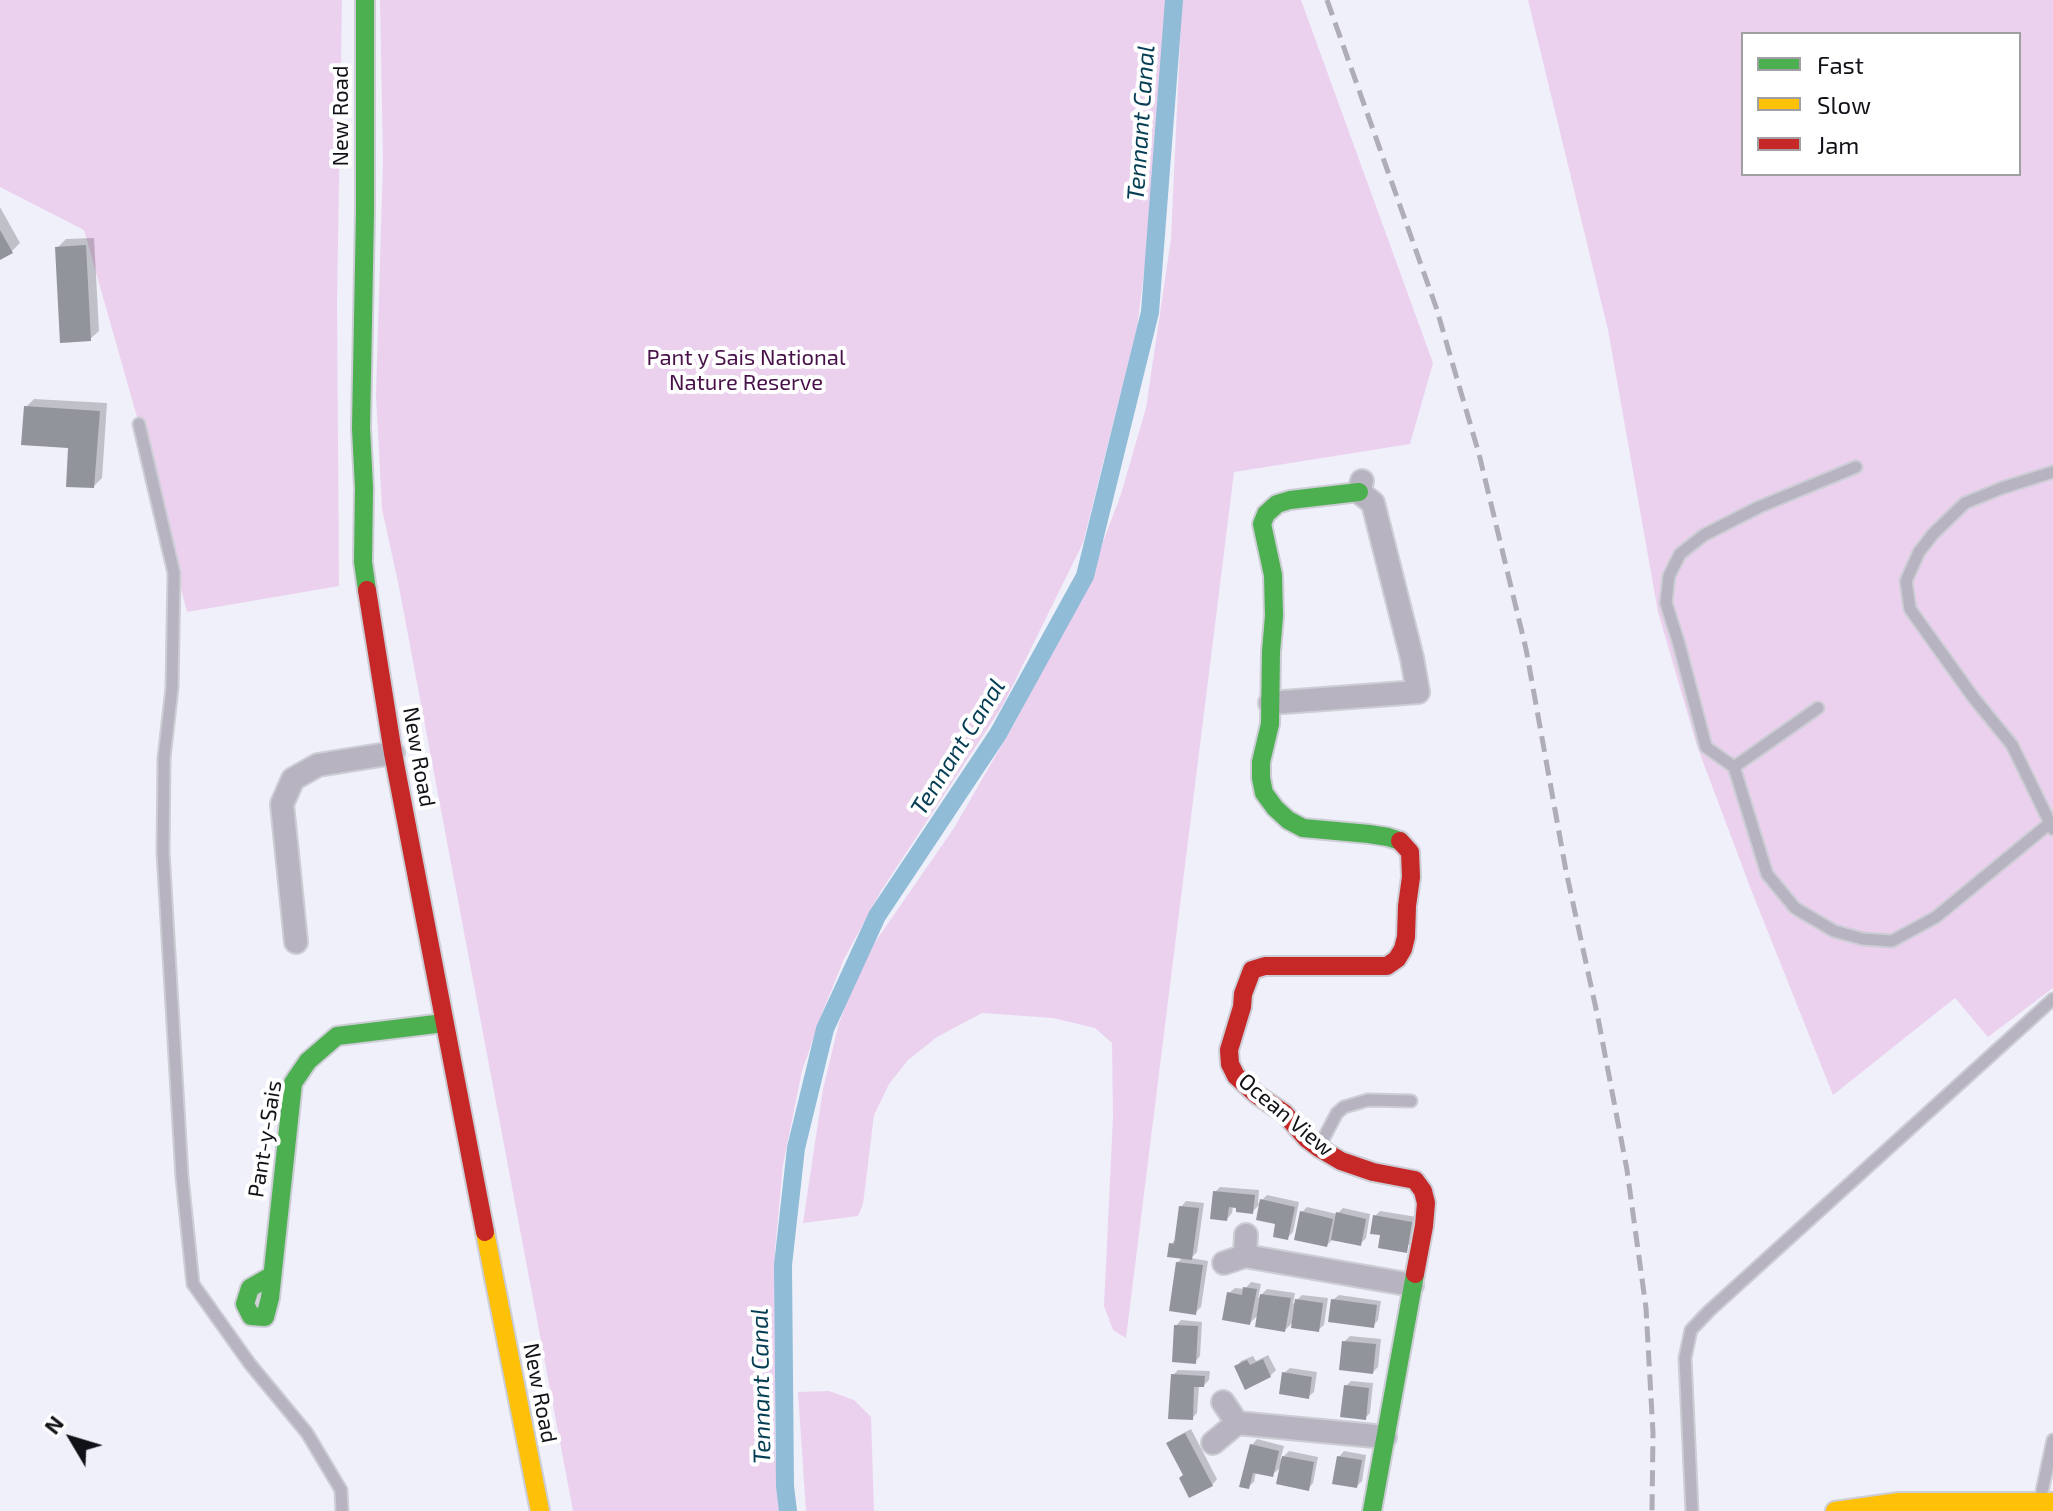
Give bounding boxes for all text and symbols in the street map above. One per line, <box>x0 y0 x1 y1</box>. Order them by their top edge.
legend <box>1741 32 2021 176</box>
water label: Tennant Canal <box>1121 44 1161 202</box>
text: Fast <box>1817 50 1864 79</box>
street label: New Road <box>328 65 354 167</box>
text: Slow <box>1817 90 1871 119</box>
text: Jam <box>1817 130 1859 159</box>
park label: Pant y Sais National Nature Reserve <box>647 345 845 396</box>
water label: Tennant Canal <box>905 673 1011 821</box>
street label: New Road <box>397 705 441 809</box>
street label: Ocean View <box>1233 1068 1339 1162</box>
street label: Pant-y-Sais <box>243 1079 287 1199</box>
water label: Tennant Canal <box>745 1308 777 1464</box>
street label: New Road <box>517 1341 563 1445</box>
north arrow <box>32 1399 112 1479</box>
text: N <box>38 1410 68 1438</box>

